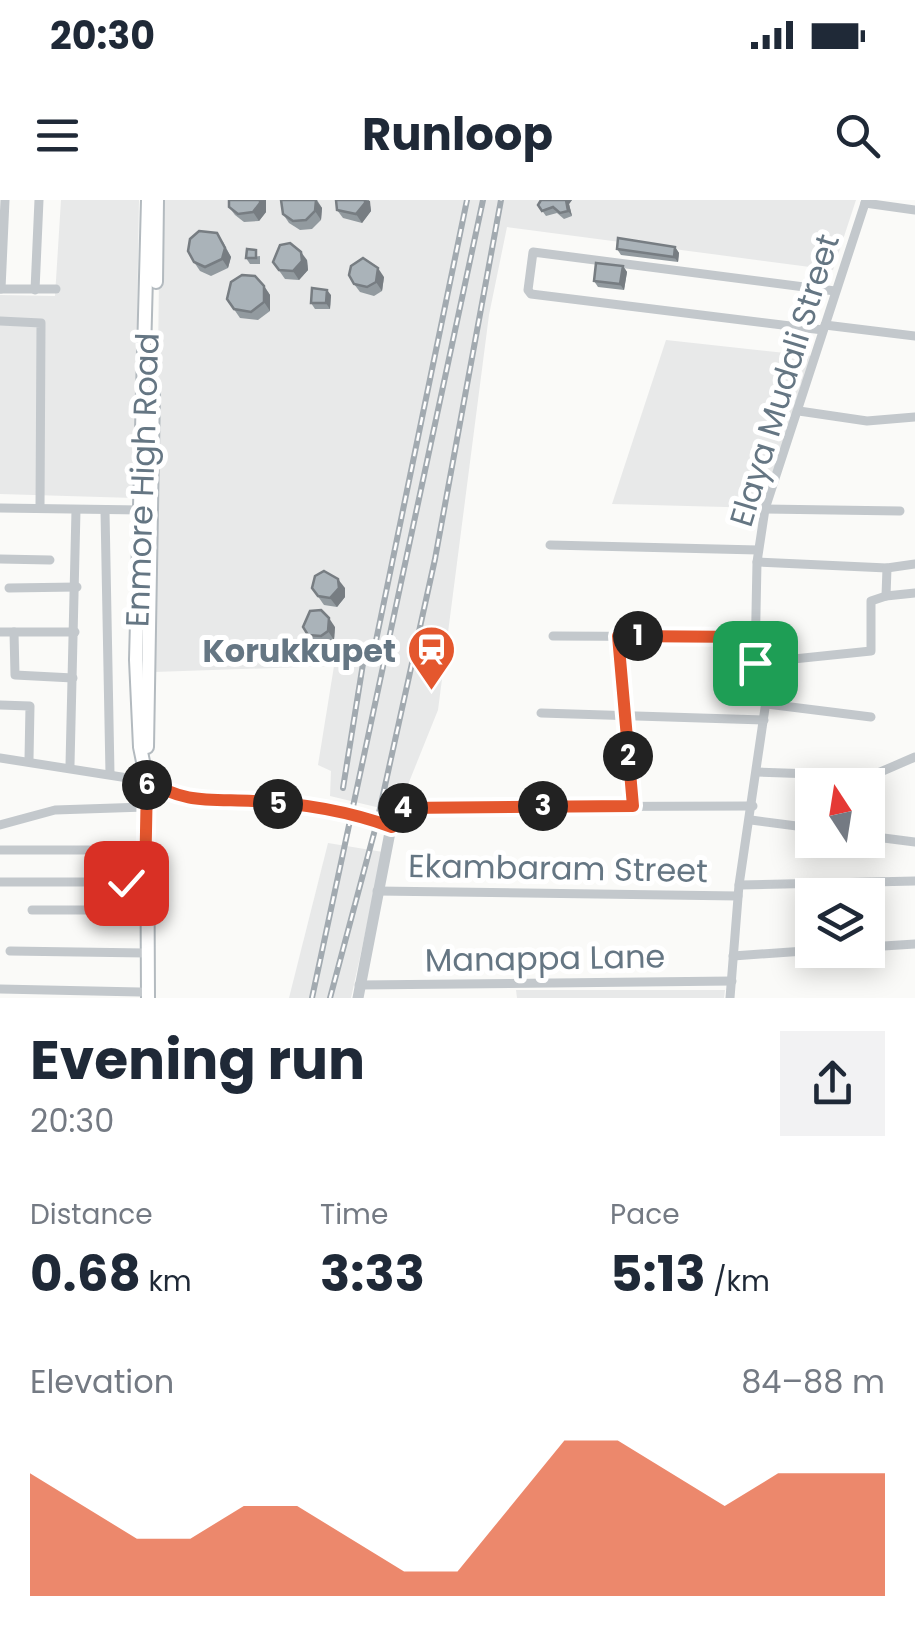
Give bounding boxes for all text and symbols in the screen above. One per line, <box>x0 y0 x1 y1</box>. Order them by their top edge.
text: 20:30 <box>50 9 155 62</box>
text: Runloop <box>362 103 553 166</box>
icon: menu <box>30 108 85 163</box>
icon: search <box>830 108 885 163</box>
street label: Elaya Mudali Street <box>718 228 850 532</box>
street label: Enmore High Road <box>114 332 170 628</box>
pin: 1 <box>613 611 663 661</box>
text: 1 <box>633 616 643 655</box>
pin <box>713 621 798 706</box>
station icon: Korukkupet <box>405 624 457 692</box>
place label: Korukkupet <box>202 628 396 673</box>
icon: arrive <box>728 636 783 691</box>
pin: 2 <box>603 731 653 781</box>
text: 2 <box>620 736 636 775</box>
pin: 6 <box>122 760 172 810</box>
text: 6 <box>138 765 156 804</box>
north arrow <box>795 768 885 858</box>
map controls <box>795 768 885 968</box>
pin: 5 <box>253 779 303 829</box>
pin: 3 <box>518 781 568 831</box>
pin: 4 <box>378 783 428 833</box>
text: 5 <box>269 784 287 823</box>
text: 3 <box>535 786 551 825</box>
text: 4 <box>394 788 412 827</box>
pin <box>84 841 169 926</box>
street label: Ekambaram Street <box>408 843 708 893</box>
icon: check <box>99 856 154 911</box>
button: layers <box>795 878 885 968</box>
street label: Manappa Lane <box>424 933 666 983</box>
text: Evening run <box>30 1021 365 1098</box>
button: share <box>780 1031 885 1136</box>
text: 20:30 <box>30 1098 114 1143</box>
text: Distance <box>30 1195 153 1234</box>
text: Time <box>320 1195 388 1234</box>
text: Pace <box>610 1195 680 1234</box>
text: 0.68 <box>30 1238 141 1309</box>
text: 3:33 <box>320 1238 425 1309</box>
text: 5:13 <box>610 1238 706 1309</box>
text: km <box>141 1262 192 1301</box>
text: /km <box>706 1262 770 1301</box>
text: Elevation <box>30 1359 174 1404</box>
text: 84–88 m <box>741 1359 885 1404</box>

